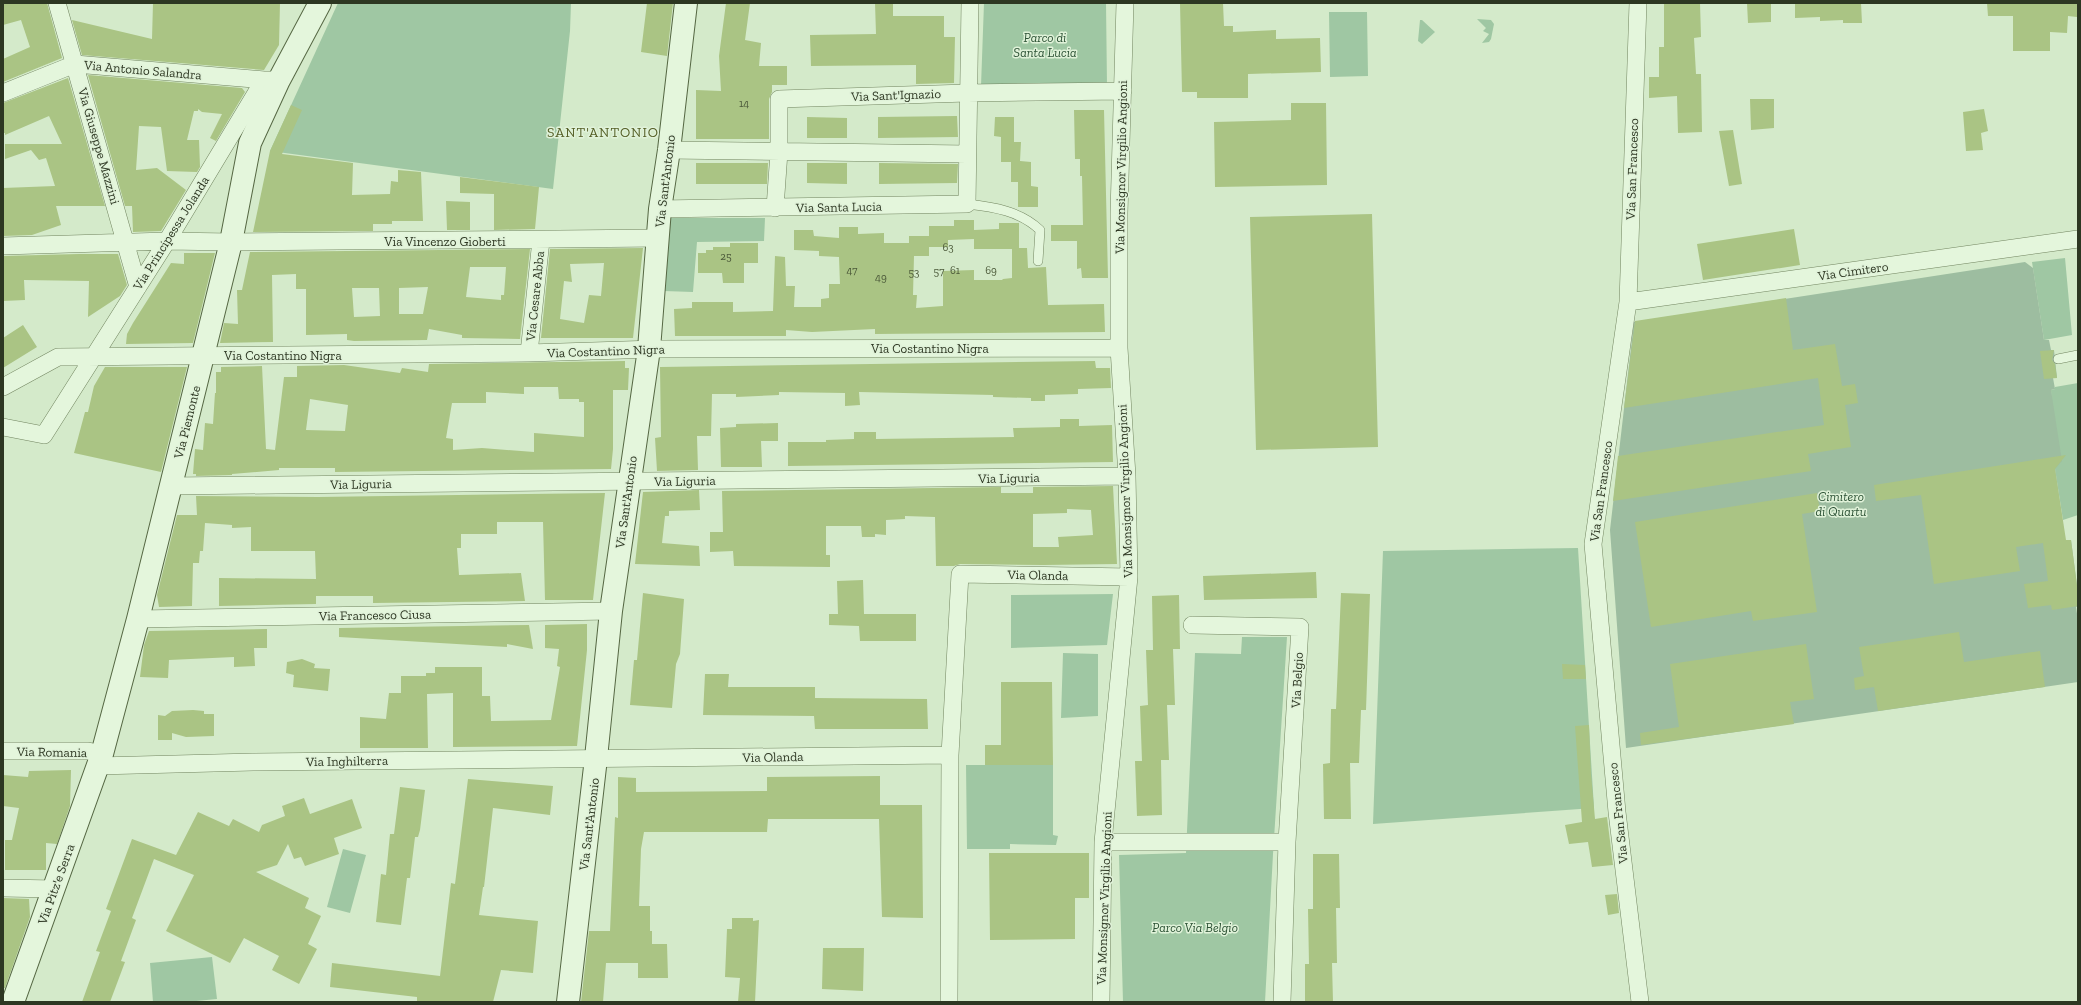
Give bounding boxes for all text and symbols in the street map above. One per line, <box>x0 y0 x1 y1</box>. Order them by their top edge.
park label: Parco di Santa Lucia <box>1013 30 1077 60</box>
street label: Via Antonio Salandra <box>83 57 203 83</box>
street label: Via Monsignor Virgilio Angioni <box>1112 80 1130 255</box>
street label: Via Giuseppe Mazzini <box>75 85 123 206</box>
street label: Via Sant'Ignazio <box>850 86 942 104</box>
house number: 14 <box>739 97 749 110</box>
street label: Via San Francesco <box>1623 118 1641 221</box>
district label: SANT'ANTONIO <box>547 124 659 141</box>
street label: Via Sant'Antonio <box>652 133 678 229</box>
street label: Via Principessa Jolanda <box>129 173 213 293</box>
street label: Via Santa Lucia <box>795 199 883 215</box>
street label: Via Vincenzo Gioberti <box>383 234 506 249</box>
house number: 63 <box>942 241 954 254</box>
street label: Via Cesare Abba <box>523 250 547 343</box>
house number: 25 <box>720 250 732 263</box>
street label: Via Cimitero <box>1816 259 1890 284</box>
house number: 47 <box>847 264 857 277</box>
house number: 61 <box>950 264 961 277</box>
house number: 69 <box>985 264 997 277</box>
house number: 57 <box>934 265 944 278</box>
house number: 53 <box>908 266 920 279</box>
house number: 49 <box>875 271 887 284</box>
street label: Via Costantino Nigra <box>546 341 666 361</box>
street label: Via Costantino Nigra <box>870 341 990 356</box>
street label: Via Costantino Nigra <box>223 348 343 363</box>
street label: Via Piemonte <box>170 384 203 461</box>
street label: Via Monsignor Virgilio Angioni <box>1114 404 1136 579</box>
street label: Via San Francesco <box>1586 439 1616 543</box>
street label: Via Sant'Antonio <box>612 454 640 550</box>
street label: Via Liguria <box>977 470 1041 486</box>
street label: Via Liguria <box>653 473 717 489</box>
street label: Via Liguria <box>329 476 393 492</box>
park label: Cimitero di Quartu <box>1815 489 1867 519</box>
street label: Via Olanda <box>1006 567 1069 583</box>
street label: Via Francesco Ciusa <box>318 607 432 623</box>
street label: Via Belgio <box>1288 651 1306 709</box>
street label: Via Romania <box>16 744 88 760</box>
street label: Via Olanda <box>741 749 804 765</box>
street label: Via Inghilterra <box>305 753 389 769</box>
street label: Via San Francesco <box>1605 761 1631 865</box>
street label: Via Sant'Antonio <box>576 776 602 872</box>
street label: Via Monsignor Virgilio Angioni <box>1093 811 1115 986</box>
street label: Via Pitz'e Serra <box>34 841 78 927</box>
park label: Parco Via Belgio <box>1152 920 1238 935</box>

